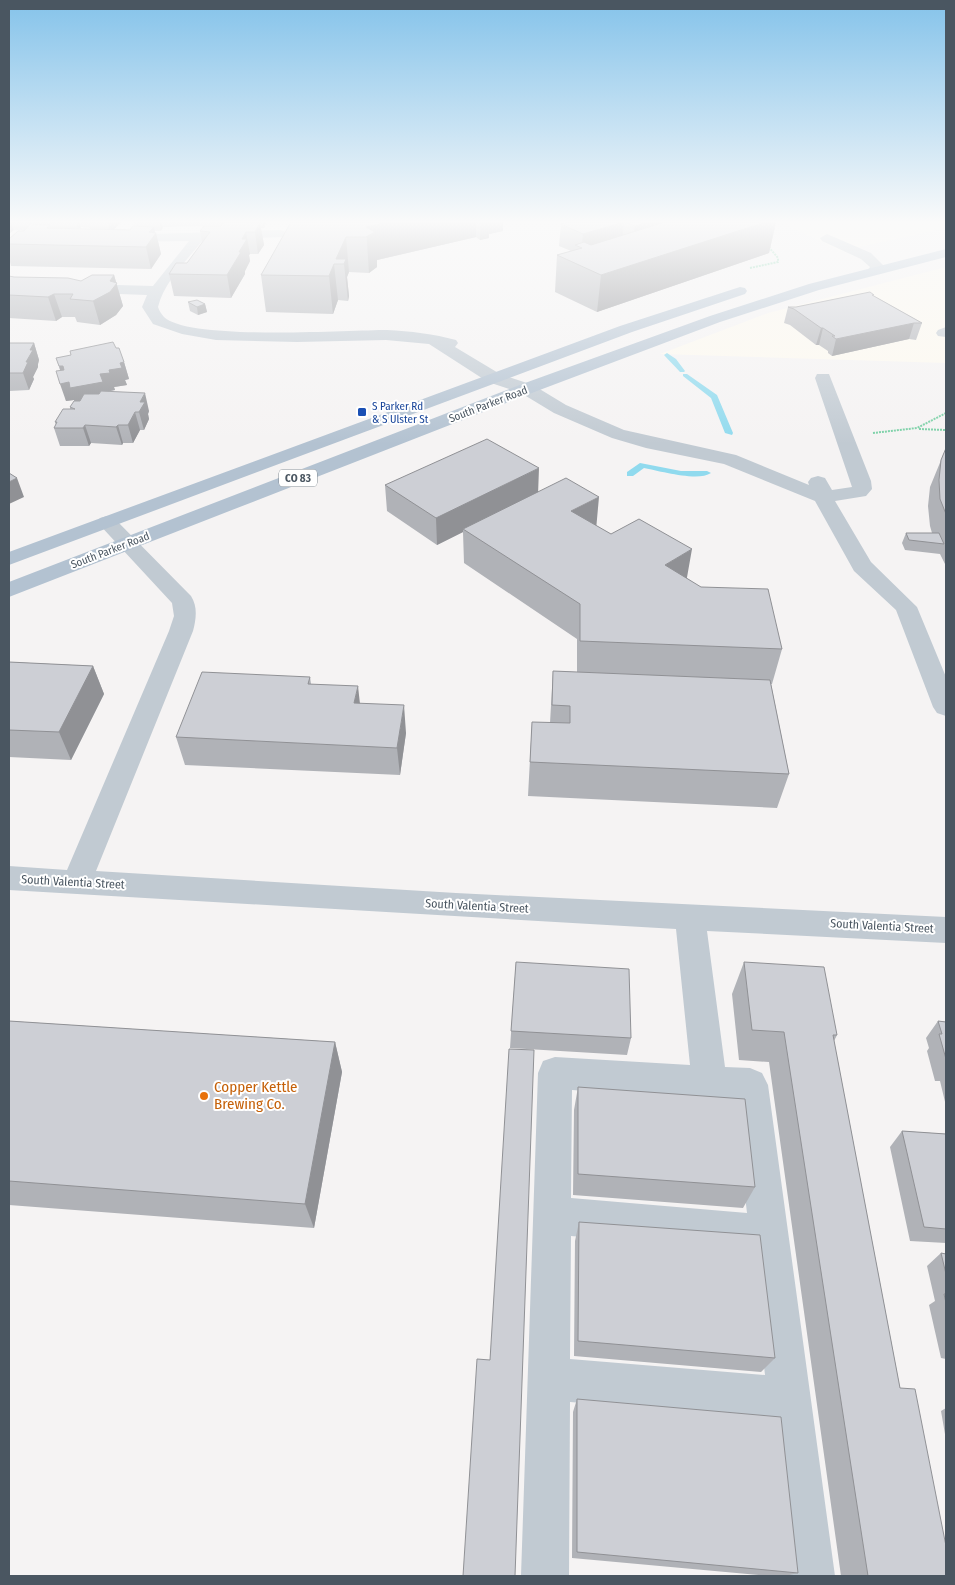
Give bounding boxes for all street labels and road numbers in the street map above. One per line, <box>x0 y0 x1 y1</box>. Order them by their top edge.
street label: South Parker Road <box>447 384 529 425</box>
road number: CO 83 <box>279 469 317 486</box>
street label: South Parker Road <box>69 530 151 571</box>
street label: South Valentia Street <box>21 872 125 892</box>
street label: South Valentia Street <box>425 896 529 916</box>
street label: South Valentia Street <box>830 916 934 936</box>

